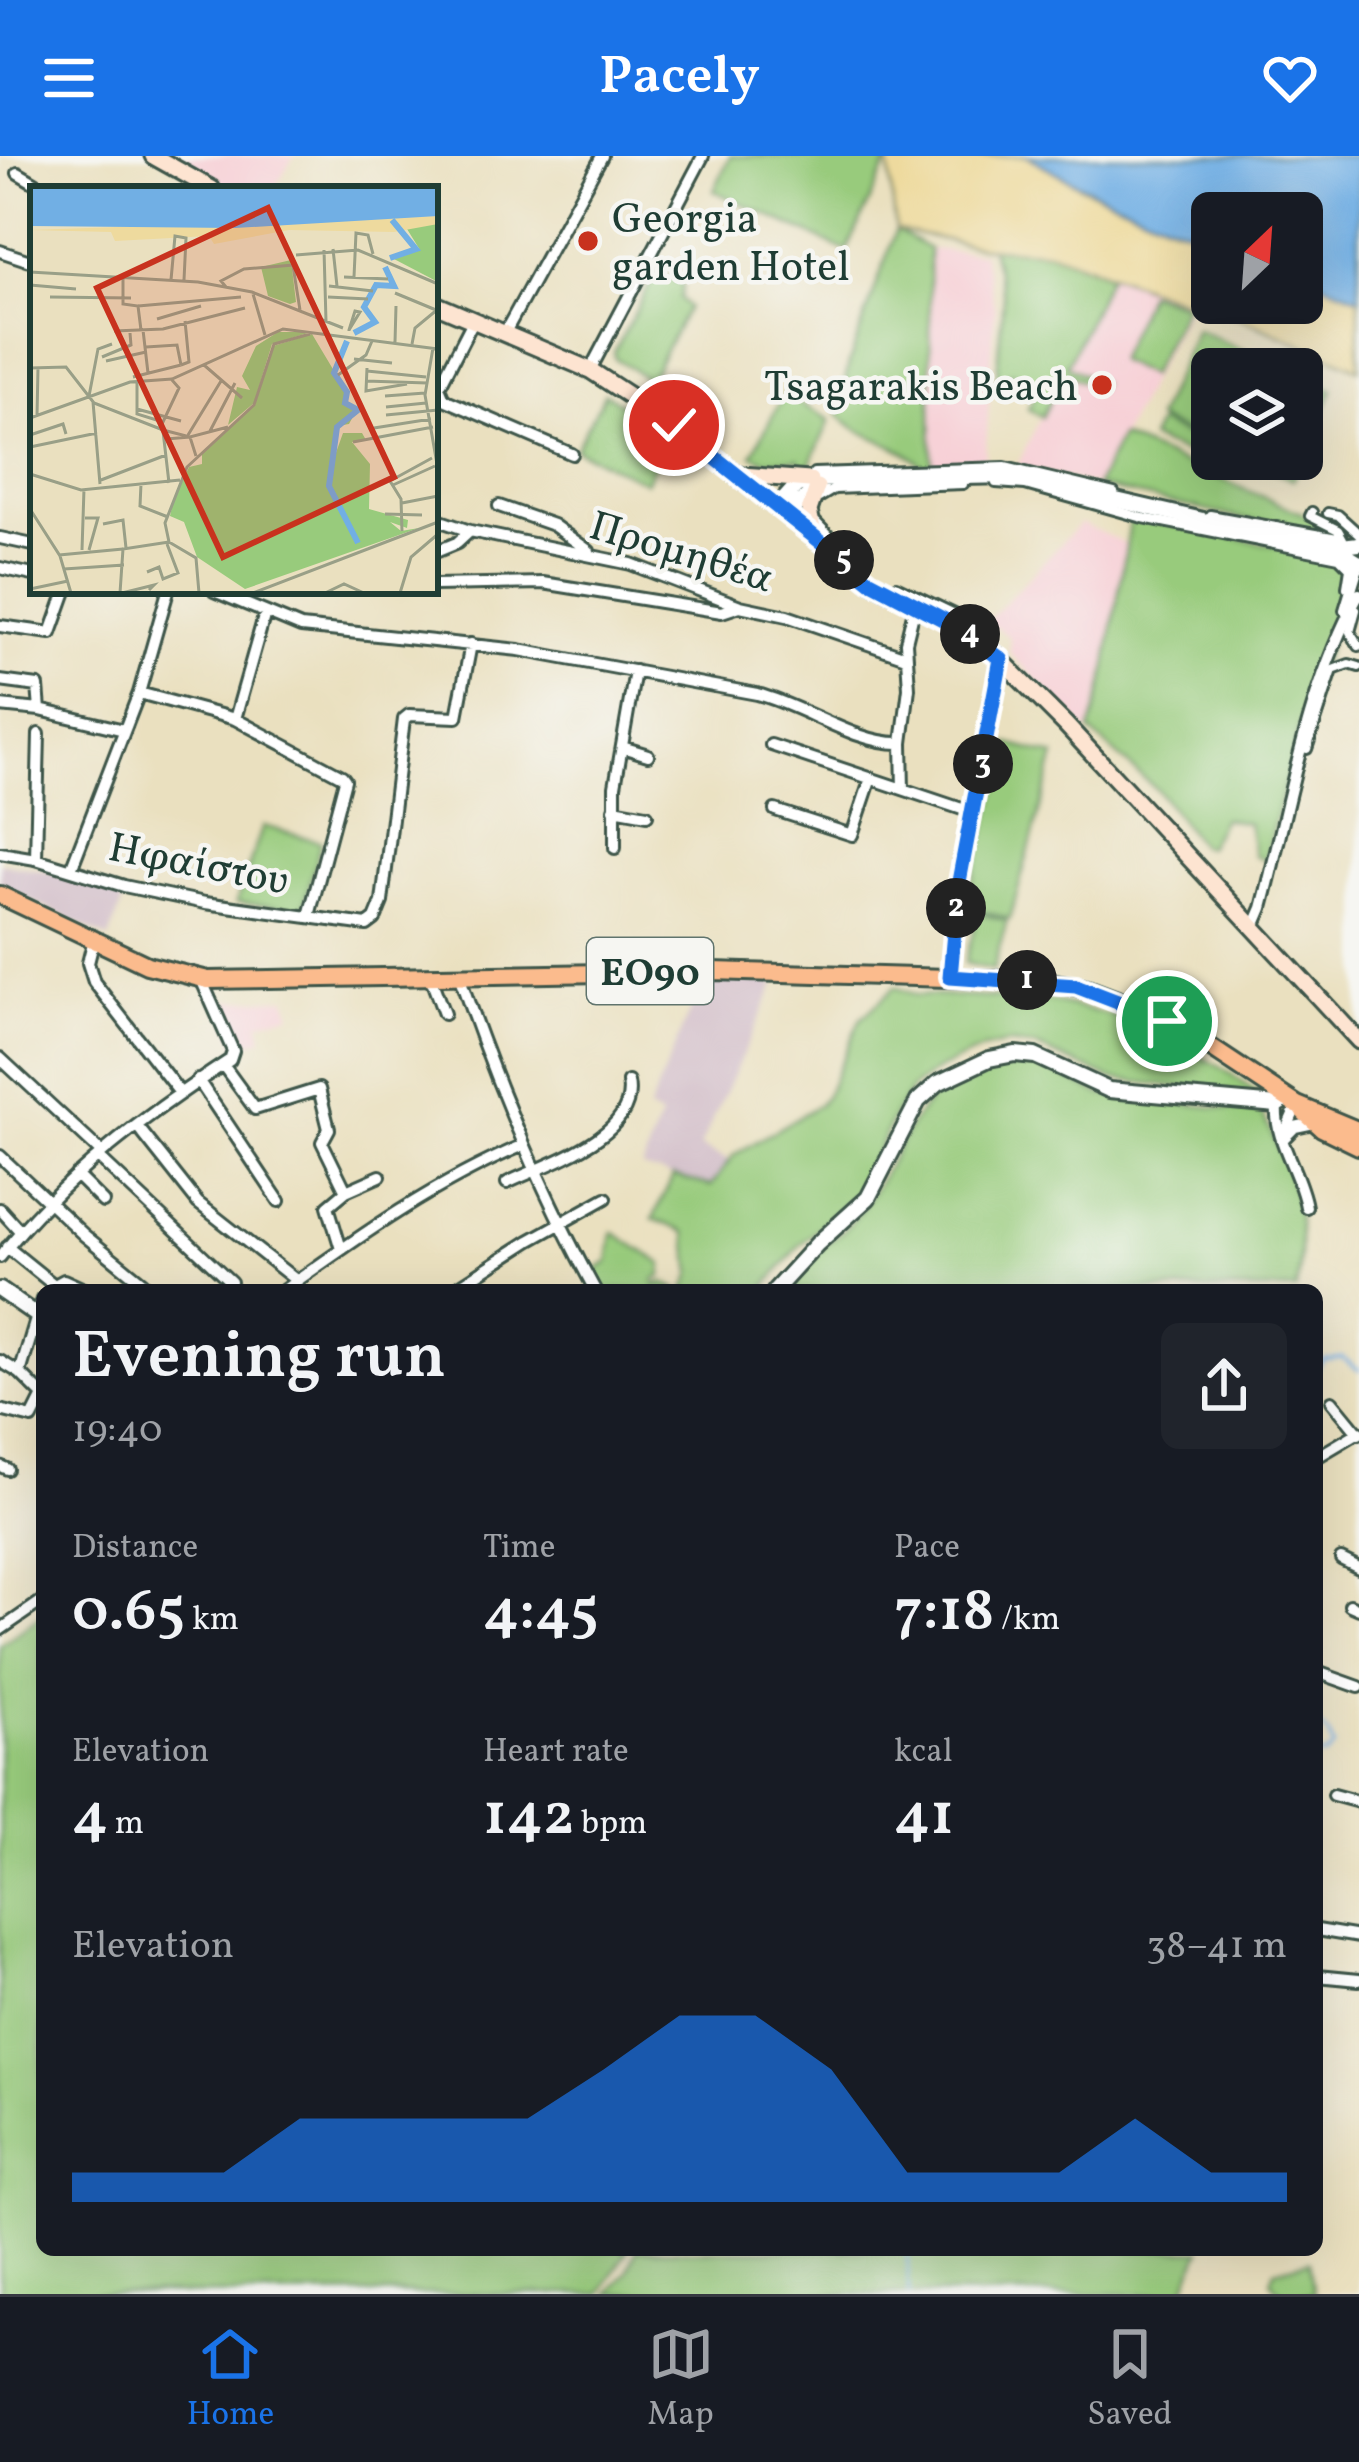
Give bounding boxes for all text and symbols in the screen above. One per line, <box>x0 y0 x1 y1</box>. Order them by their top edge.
text: Pacely <box>599 41 760 116</box>
icon: menu <box>36 45 102 111</box>
icon: heart <box>1257 45 1323 111</box>
inset map <box>30 186 438 594</box>
place label: Georgia garden Hotel <box>612 192 850 299</box>
north arrow <box>1191 192 1323 324</box>
map controls <box>1191 192 1323 480</box>
marker: Georgia garden Hotel <box>575 228 601 254</box>
button: layers <box>1191 348 1323 480</box>
place label: Tsagarakis Beach <box>764 360 1078 419</box>
marker: Tsagarakis Beach <box>1089 372 1115 398</box>
pin <box>623 374 725 476</box>
icon: check <box>641 392 707 458</box>
street label: Προμηθέα <box>582 498 780 610</box>
pin: 5 <box>814 530 874 590</box>
text: 5 <box>836 537 852 583</box>
pin: 4 <box>940 604 1000 664</box>
text: 4 <box>960 611 980 657</box>
pin: 3 <box>953 734 1013 794</box>
text: 3 <box>975 741 991 787</box>
street label: Ηφαίστου <box>103 820 293 913</box>
pin: 2 <box>926 878 986 938</box>
text: 2 <box>947 885 965 931</box>
road number: ΕΟ90 <box>587 938 713 1004</box>
pin: 1 <box>997 950 1057 1010</box>
text: 1 <box>1020 957 1034 1003</box>
pin <box>1116 970 1218 1072</box>
icon: arrive <box>1134 988 1200 1054</box>
text: Evening run <box>72 1313 446 1405</box>
button: share <box>1161 1323 1287 1449</box>
text: 19:40 <box>72 1404 163 1458</box>
text: Distance <box>72 1526 198 1572</box>
text: Time <box>483 1526 555 1572</box>
text: Pace <box>894 1526 960 1572</box>
text: 0.65 <box>72 1572 185 1655</box>
text: 4:45 <box>483 1572 599 1655</box>
text: 7:18 <box>894 1572 994 1655</box>
text: km <box>185 1598 239 1644</box>
text: /km <box>994 1598 1060 1644</box>
text: Elevation <box>72 1730 209 1776</box>
text: Heart rate <box>483 1730 629 1776</box>
text: kcal <box>894 1730 953 1776</box>
text: 4 <box>72 1776 108 1859</box>
text: 142 <box>483 1776 575 1859</box>
text: 41 <box>894 1776 954 1859</box>
text: m <box>108 1802 144 1848</box>
text: bpm <box>575 1802 647 1848</box>
text: Elevation <box>72 1920 234 1974</box>
text: 38–41 m <box>1146 1920 1287 1974</box>
tab: Home <box>187 2321 274 2439</box>
tab: Map <box>648 2321 714 2439</box>
tab: Saved <box>1087 2321 1172 2439</box>

